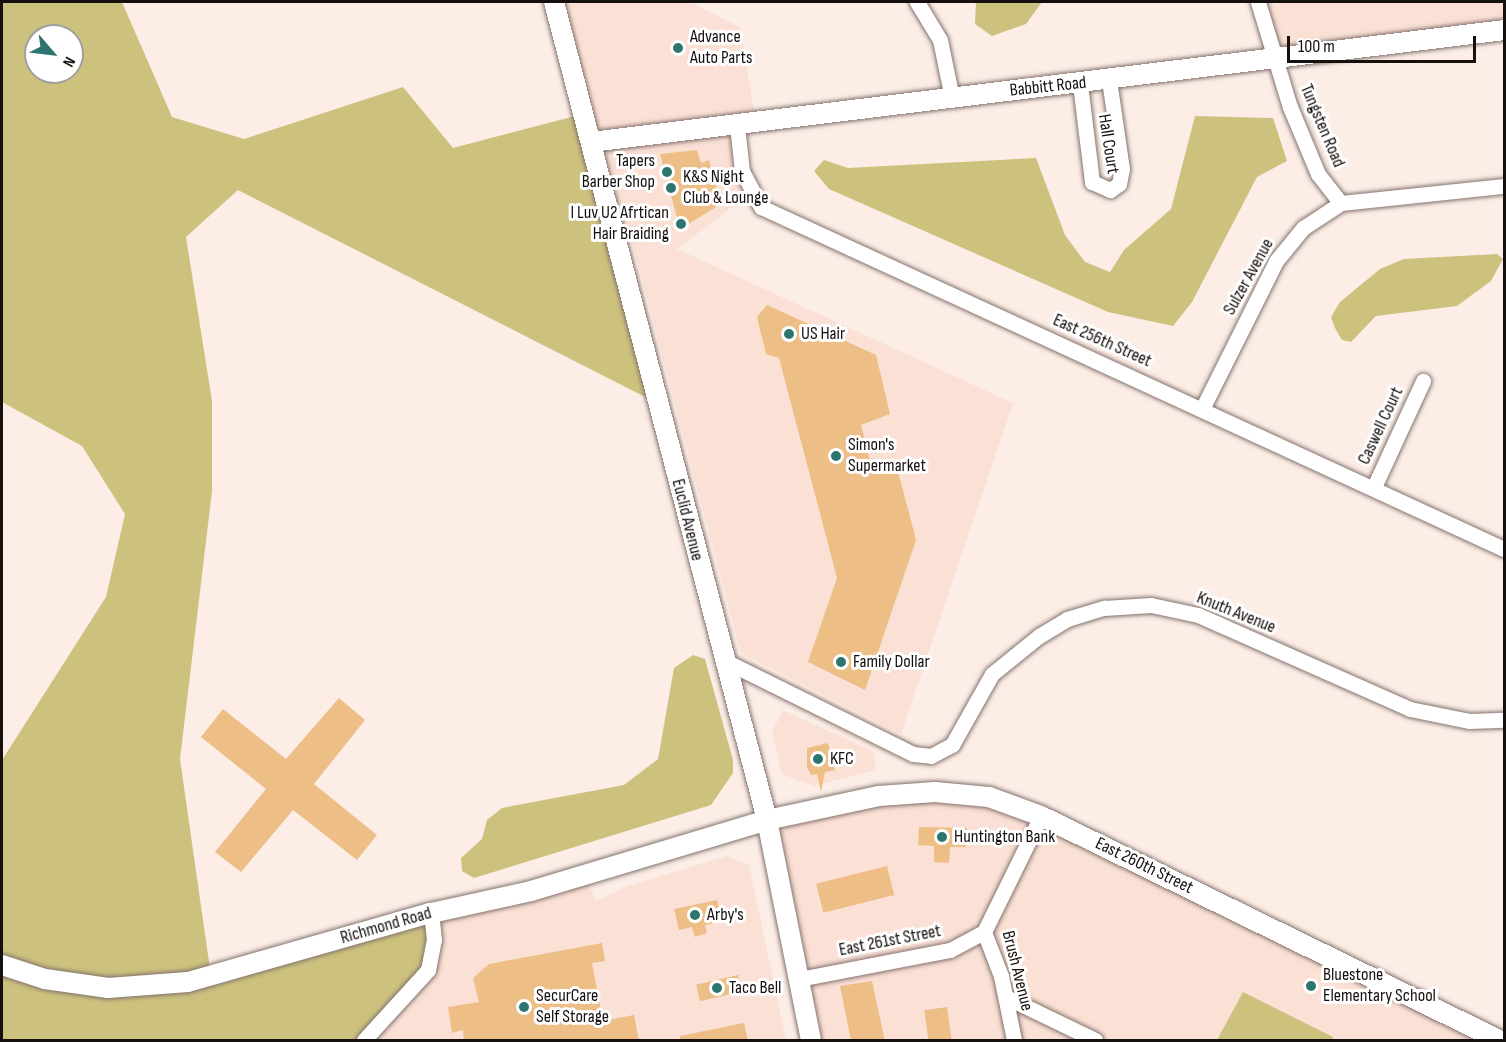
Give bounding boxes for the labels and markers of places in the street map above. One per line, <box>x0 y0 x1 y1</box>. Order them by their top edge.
place label: Advance Auto Parts <box>690 27 752 70</box>
marker: Advance Auto Parts <box>671 41 685 55</box>
place label: Tapers Barber Shop <box>582 151 655 194</box>
marker: Tapers Barber Shop <box>660 165 674 179</box>
place label: K&S Night Club & Lounge <box>683 167 768 210</box>
marker: K&S Night Club & Lounge <box>664 181 678 195</box>
place label: I Luv U2 Afrtican Hair Braiding <box>571 203 669 246</box>
marker: I Luv U2 Afrtican Hair Braiding <box>674 217 688 231</box>
place label: US Hair <box>801 323 845 345</box>
marker: US Hair <box>782 327 796 341</box>
place label: Simon's Supermarket <box>848 435 926 478</box>
marker: Simon's Supermarket <box>829 449 843 463</box>
place label: Family Dollar <box>853 651 930 673</box>
marker: Family Dollar <box>834 655 848 669</box>
place label: KFC <box>830 748 854 770</box>
marker: KFC <box>811 752 825 766</box>
place label: Huntington Bank <box>954 826 1055 848</box>
marker: Huntington Bank <box>935 830 949 844</box>
place label: Arby's <box>707 904 744 926</box>
marker: Arby's <box>688 908 702 922</box>
place label: Bluestone Elementary School <box>1323 965 1436 1008</box>
place label: Taco Bell <box>729 977 781 999</box>
marker: Bluestone Elementary School <box>1304 979 1318 993</box>
marker: Taco Bell <box>710 981 724 995</box>
place label: SecurCare Self Storage <box>536 986 609 1028</box>
marker: SecurCare Self Storage <box>517 1000 531 1014</box>

